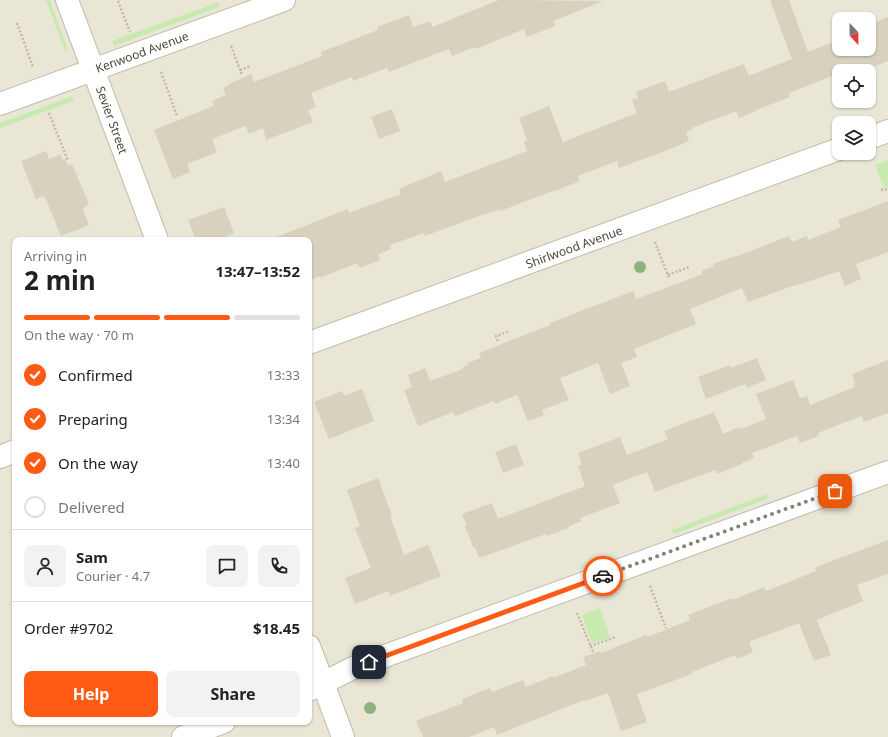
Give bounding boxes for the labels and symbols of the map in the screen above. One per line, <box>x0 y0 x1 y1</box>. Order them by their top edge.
north arrow <box>832 12 876 56</box>
street label: Kenwood Avenue <box>93 27 191 77</box>
street label: Sevier Street <box>92 84 132 157</box>
street label: Shirlwood Avenue <box>523 222 625 272</box>
pin <box>818 474 852 508</box>
courier <box>583 556 623 596</box>
pin <box>352 645 386 679</box>

